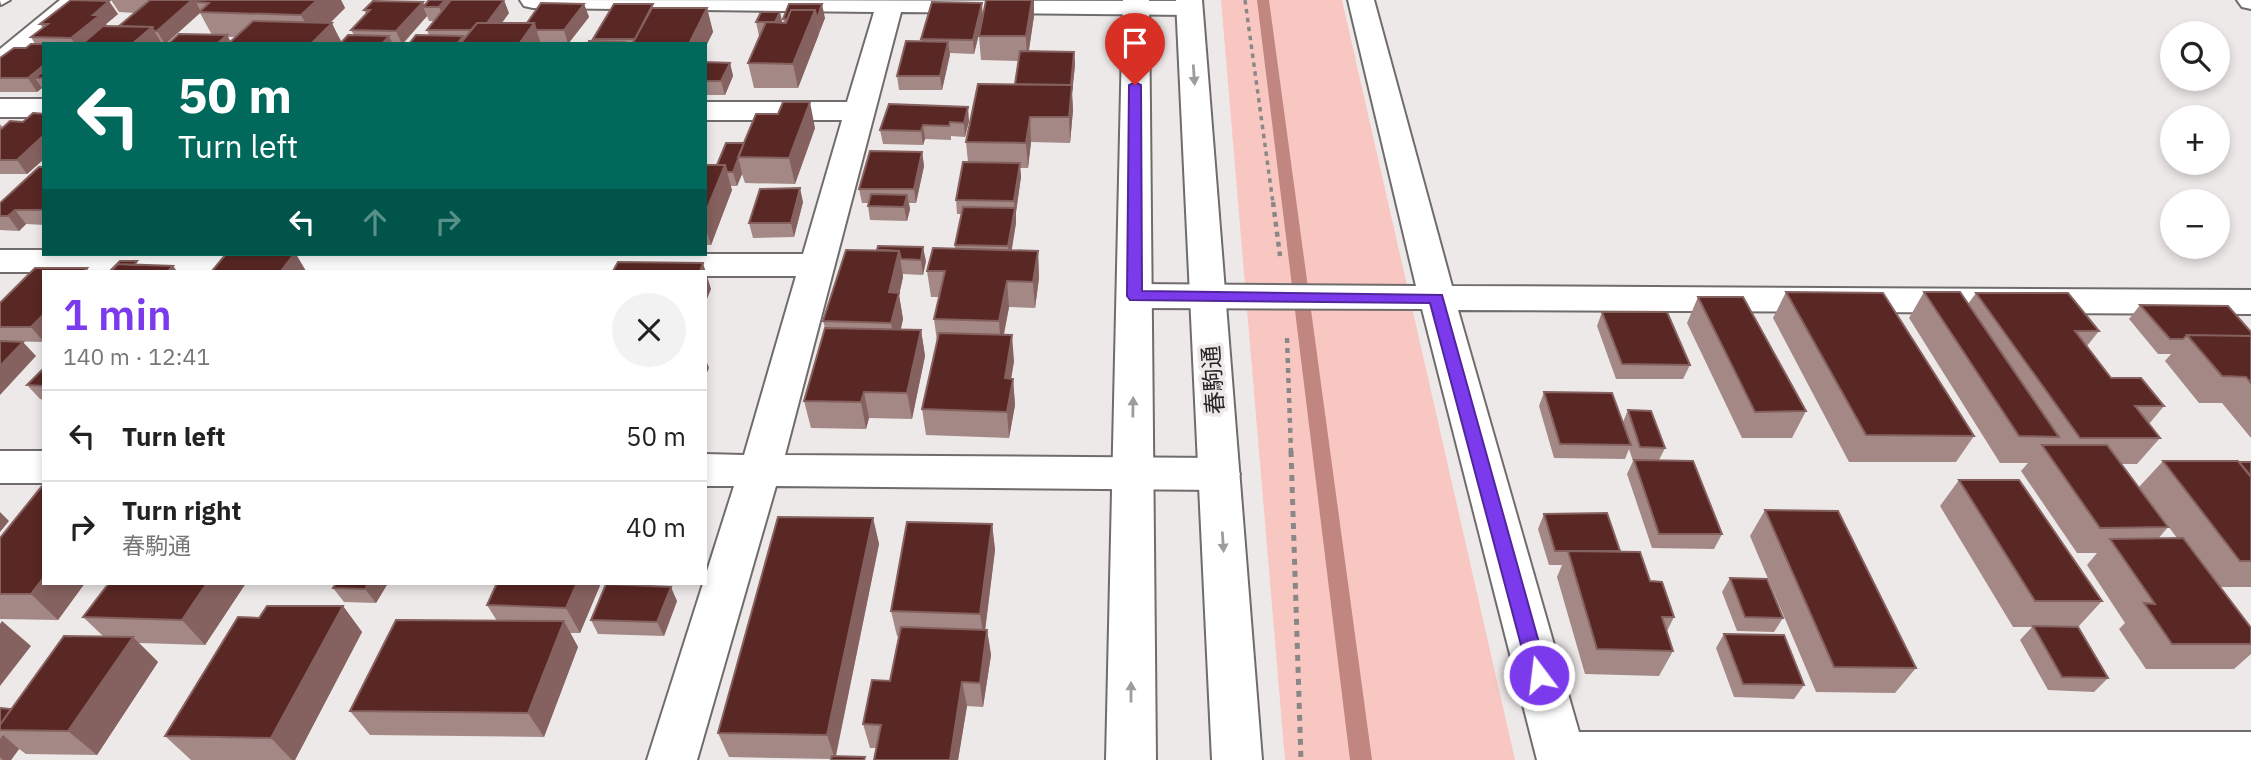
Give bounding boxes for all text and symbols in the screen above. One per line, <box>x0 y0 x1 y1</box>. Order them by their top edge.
pin <box>1105 13 1165 85</box>
map controls <box>2160 21 2230 259</box>
button: search <box>2160 21 2230 91</box>
icon: arrive <box>1116 24 1154 62</box>
text: 50 m <box>178 63 292 126</box>
one-way arrow <box>1188 64 1199 86</box>
icon: left <box>63 70 154 161</box>
button: + <box>2160 105 2230 175</box>
text: Turn left <box>178 125 298 167</box>
button: − <box>2160 189 2230 259</box>
icon: left <box>283 203 321 241</box>
icon: ahead <box>356 203 394 241</box>
icon: right <box>429 203 467 241</box>
text: 1 min <box>63 287 172 342</box>
button: close <box>612 293 686 367</box>
text: 140 m · 12:41 <box>63 341 210 371</box>
street label: 春駒通 <box>1195 345 1229 416</box>
one-way arrow <box>1128 396 1139 418</box>
icon: left <box>63 417 101 455</box>
text: Turn left <box>122 419 225 453</box>
text: 50 m <box>626 419 686 453</box>
text: Turn right <box>122 493 241 527</box>
icon: right <box>63 508 101 546</box>
text: 40 m <box>626 510 686 544</box>
text: 春駒通 <box>122 530 191 560</box>
one-way arrow <box>1218 532 1229 554</box>
position arrow <box>1502 638 1576 712</box>
one-way arrow <box>1125 681 1137 703</box>

